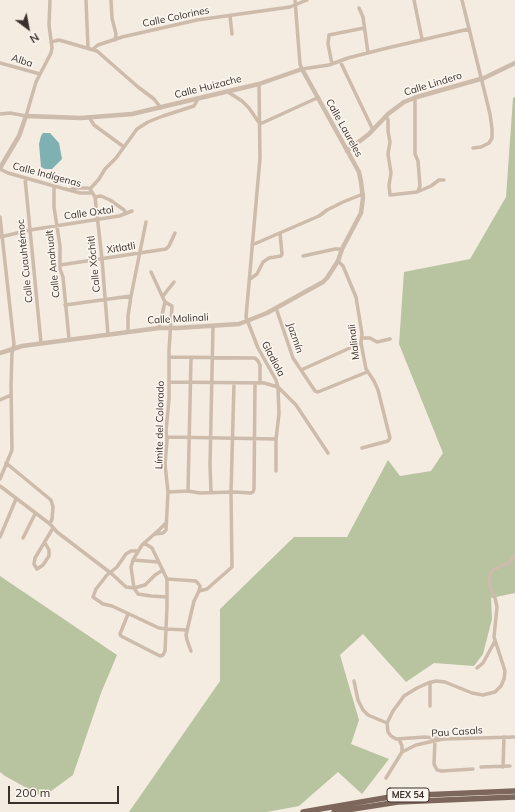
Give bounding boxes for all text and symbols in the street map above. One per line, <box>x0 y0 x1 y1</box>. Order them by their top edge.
street label: Calle Colorines <box>141 4 211 30</box>
north arrow <box>8 8 48 48</box>
text: N <box>27 30 42 46</box>
street label: Alba <box>10 52 34 70</box>
street label: Calle Lindero <box>403 70 463 98</box>
street label: Calle Huizache <box>173 73 243 101</box>
street label: Calle Laureles <box>323 97 365 159</box>
street label: Calle Indígenas <box>11 160 83 190</box>
street label: Calle Oxtol <box>63 204 115 222</box>
street label: Calle Cuauhtémoc <box>15 219 35 303</box>
street label: Calle Anahualt <box>43 229 63 299</box>
street label: Calle Xóchitl <box>85 235 103 293</box>
street label: Xitlatli <box>106 240 136 256</box>
street label: Calle Malinali <box>147 311 209 327</box>
street label: Jazmín <box>284 321 306 355</box>
street label: Malinali <box>346 323 362 361</box>
street label: Gladiola <box>259 339 287 379</box>
street label: Límite del Colorado <box>153 381 167 469</box>
street label: Pau Casals <box>431 724 483 740</box>
scale bar <box>10 778 121 804</box>
text: 200 m <box>15 785 50 800</box>
road number: MEX 54 <box>387 788 429 802</box>

